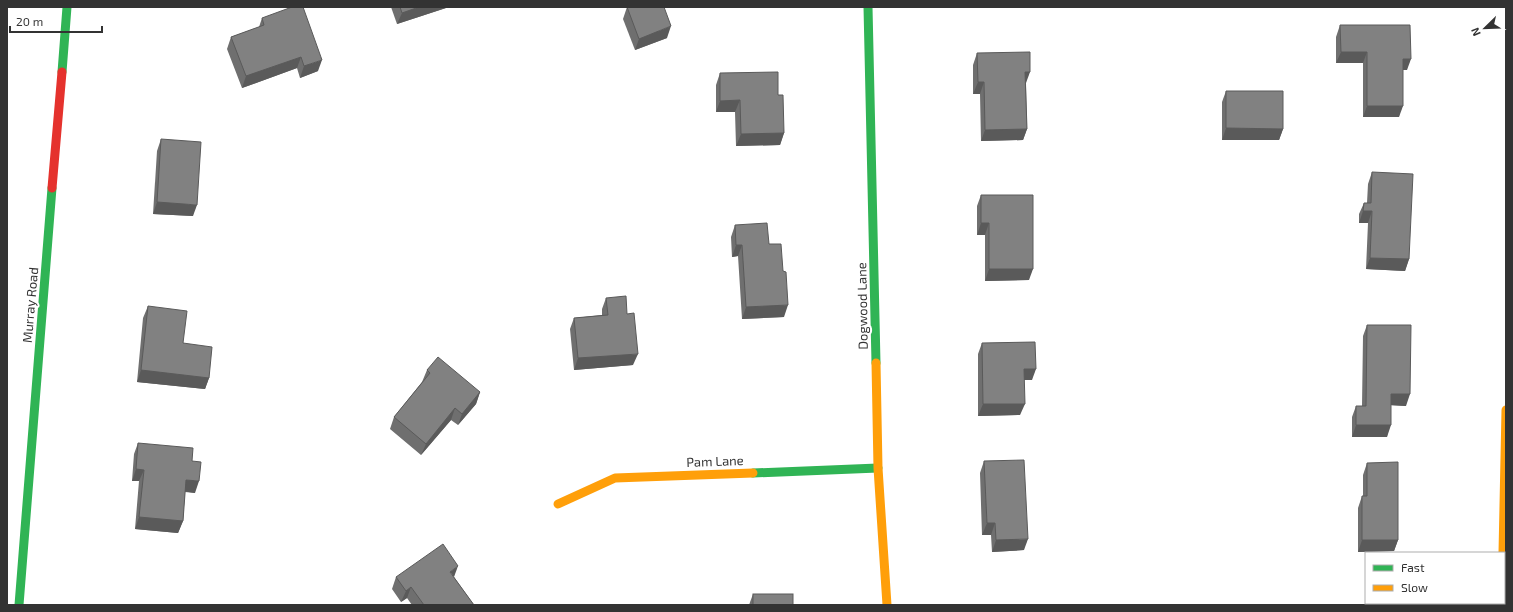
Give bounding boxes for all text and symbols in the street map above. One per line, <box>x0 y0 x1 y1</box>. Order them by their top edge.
scale bar <box>10 8 102 34</box>
north arrow <box>1465 8 1505 48</box>
text: 20 m <box>16 14 43 28</box>
text: N <box>1468 26 1483 38</box>
street label: Dogwood Lane <box>853 262 871 350</box>
street label: Murray Road <box>19 267 41 343</box>
street label: Pam Lane <box>686 452 744 470</box>
legend <box>1365 552 1505 604</box>
text: Fast <box>1401 560 1425 574</box>
text: Slow <box>1401 580 1428 594</box>

